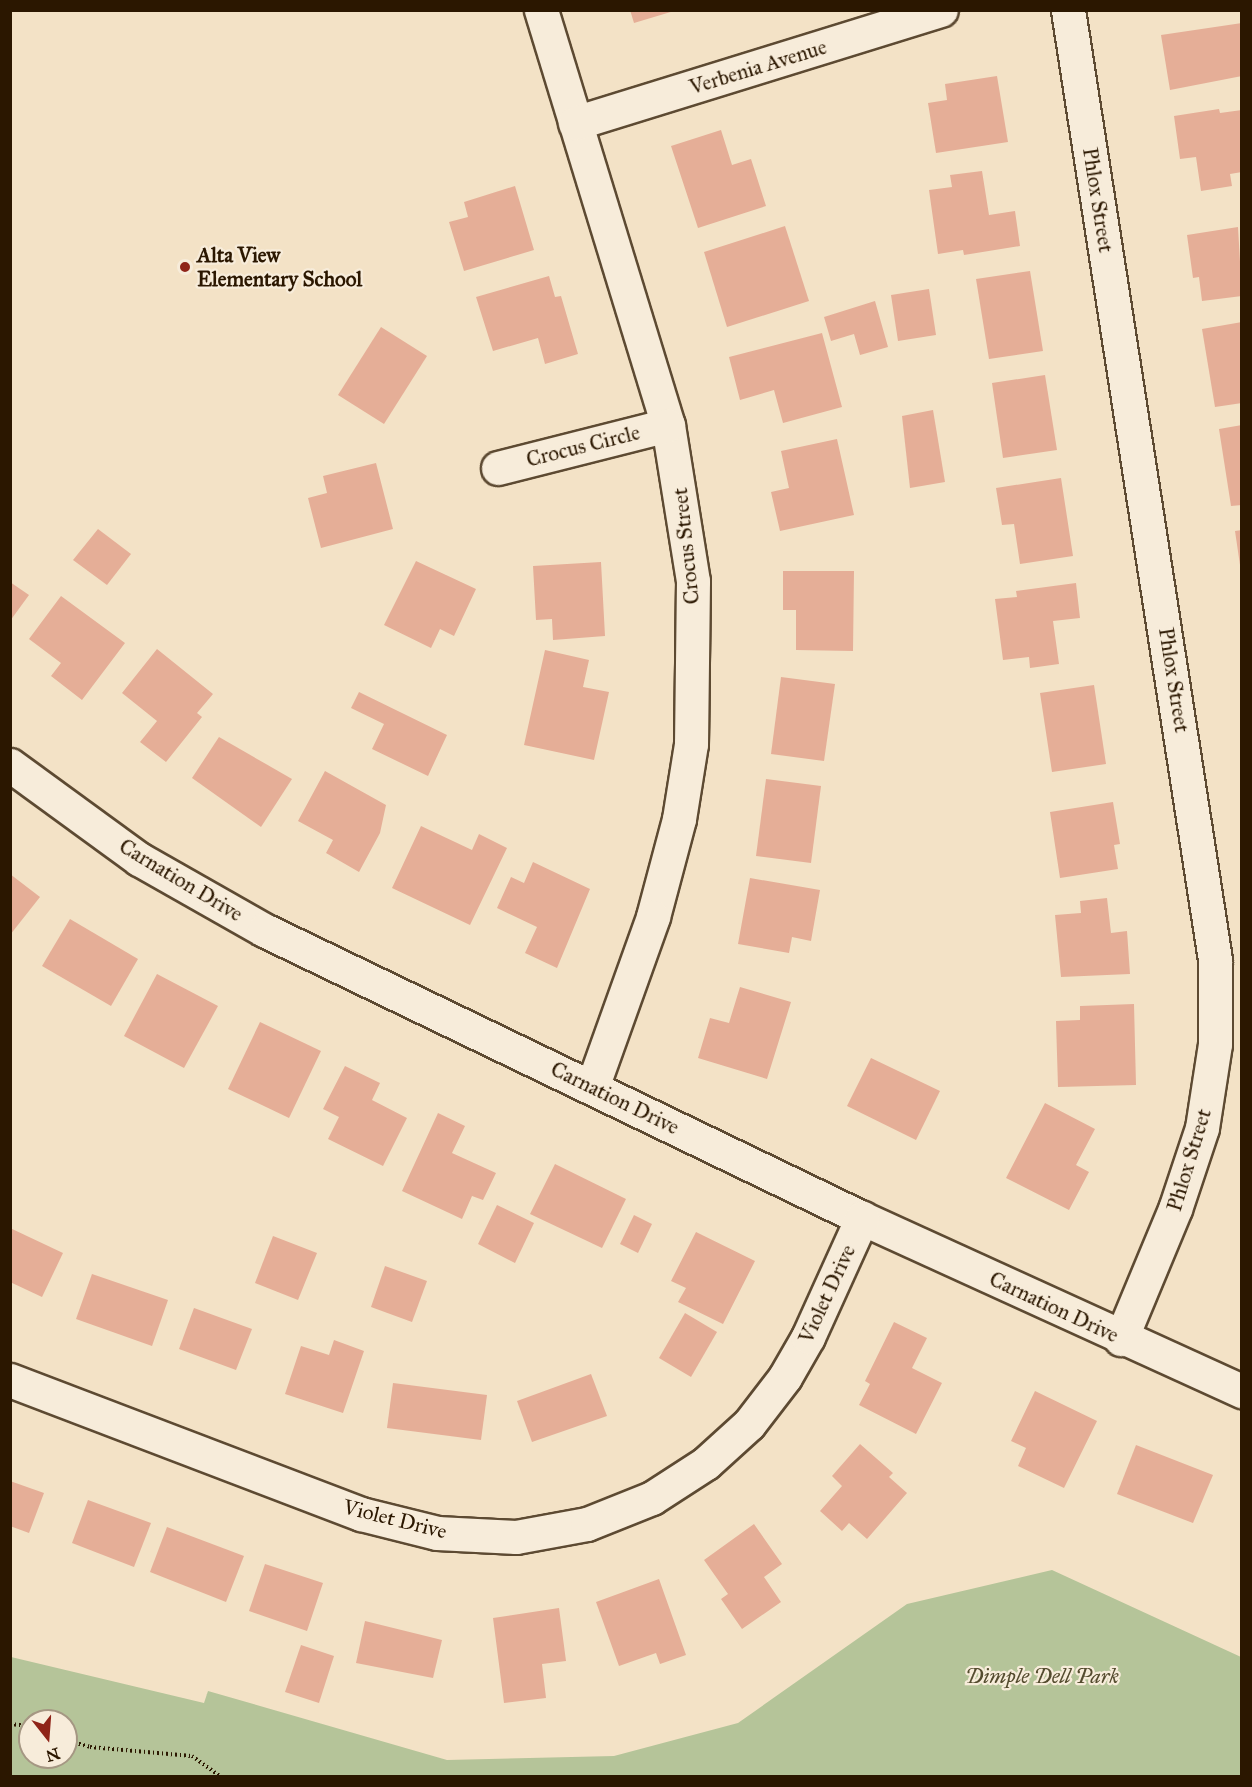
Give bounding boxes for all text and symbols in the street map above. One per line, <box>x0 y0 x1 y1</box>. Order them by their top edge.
street label: Verbenia Avenue <box>686 34 830 100</box>
street label: Phlox Street <box>1077 146 1119 254</box>
place label: Alta View Elementary School <box>197 242 362 292</box>
marker: Alta View Elementary School <box>178 260 192 274</box>
street label: Crocus Circle <box>524 420 642 472</box>
street label: Crocus Street <box>667 486 705 606</box>
street label: Phlox Street <box>1153 626 1195 734</box>
street label: Carnation Drive <box>115 833 247 927</box>
street label: Carnation Drive <box>547 1056 683 1140</box>
street label: Phlox Street <box>1161 1106 1217 1214</box>
street label: Violet Drive <box>793 1241 861 1347</box>
street label: Carnation Drive <box>985 1266 1123 1348</box>
street label: Violet Drive <box>341 1494 449 1544</box>
park label: Dimple Dell Park <box>965 1663 1119 1689</box>
north arrow <box>18 1709 78 1769</box>
text: N <box>44 1744 62 1766</box>

